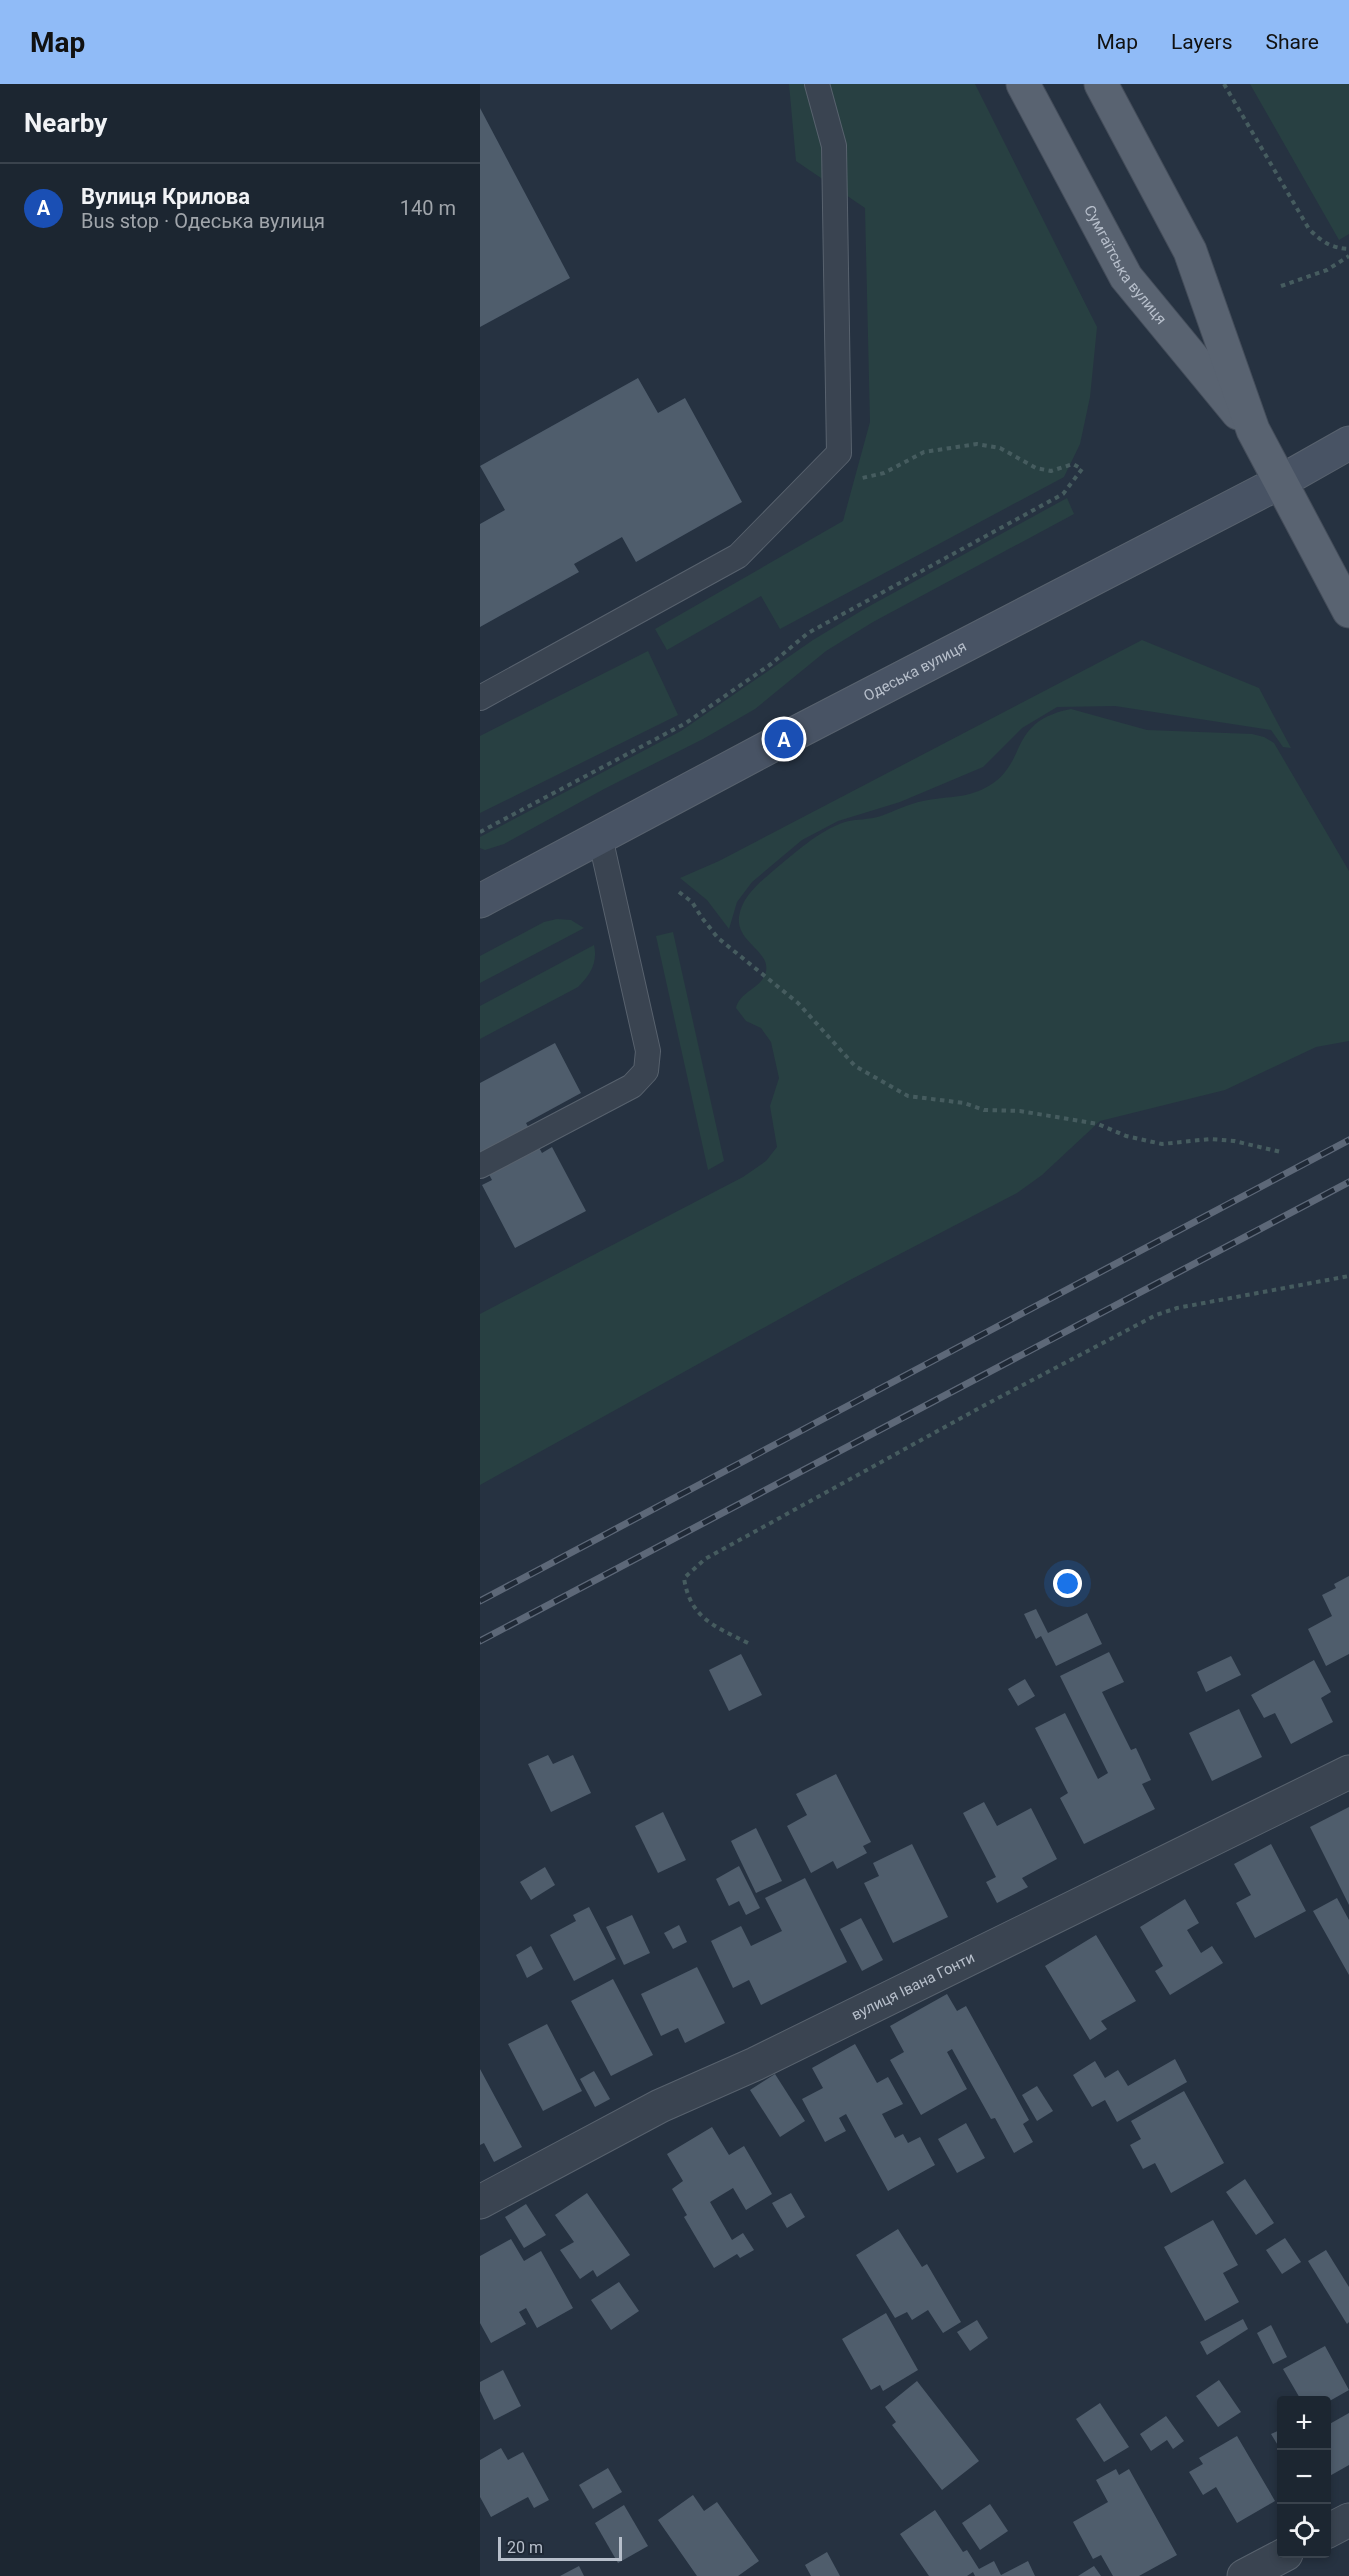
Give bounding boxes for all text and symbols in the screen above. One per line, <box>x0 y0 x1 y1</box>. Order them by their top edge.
text: Map <box>30 26 85 59</box>
text: Map <box>1096 30 1138 54</box>
text: Layers <box>1171 30 1232 54</box>
text: Share <box>1265 30 1319 54</box>
text: Nearby <box>24 108 107 138</box>
text: Вулиця Крилова <box>81 184 250 209</box>
text: A <box>37 196 50 220</box>
text: 140 m <box>400 196 456 220</box>
street label: Сумгаїтська вулиця <box>1080 202 1170 328</box>
text: Bus stop · Одеська вулиця <box>81 209 325 233</box>
street label: Одеська вулиця <box>861 637 969 705</box>
pin: A <box>764 716 804 762</box>
your location <box>1053 1569 1082 1598</box>
street label: вулиця Івана Гонти <box>848 1948 978 2024</box>
map controls <box>1277 2396 1331 2558</box>
button: + <box>1277 2396 1331 2450</box>
button: − <box>1277 2450 1331 2504</box>
button: locate <box>1277 2504 1331 2558</box>
scale bar <box>498 2534 622 2562</box>
text: 20 m <box>507 2538 543 2557</box>

